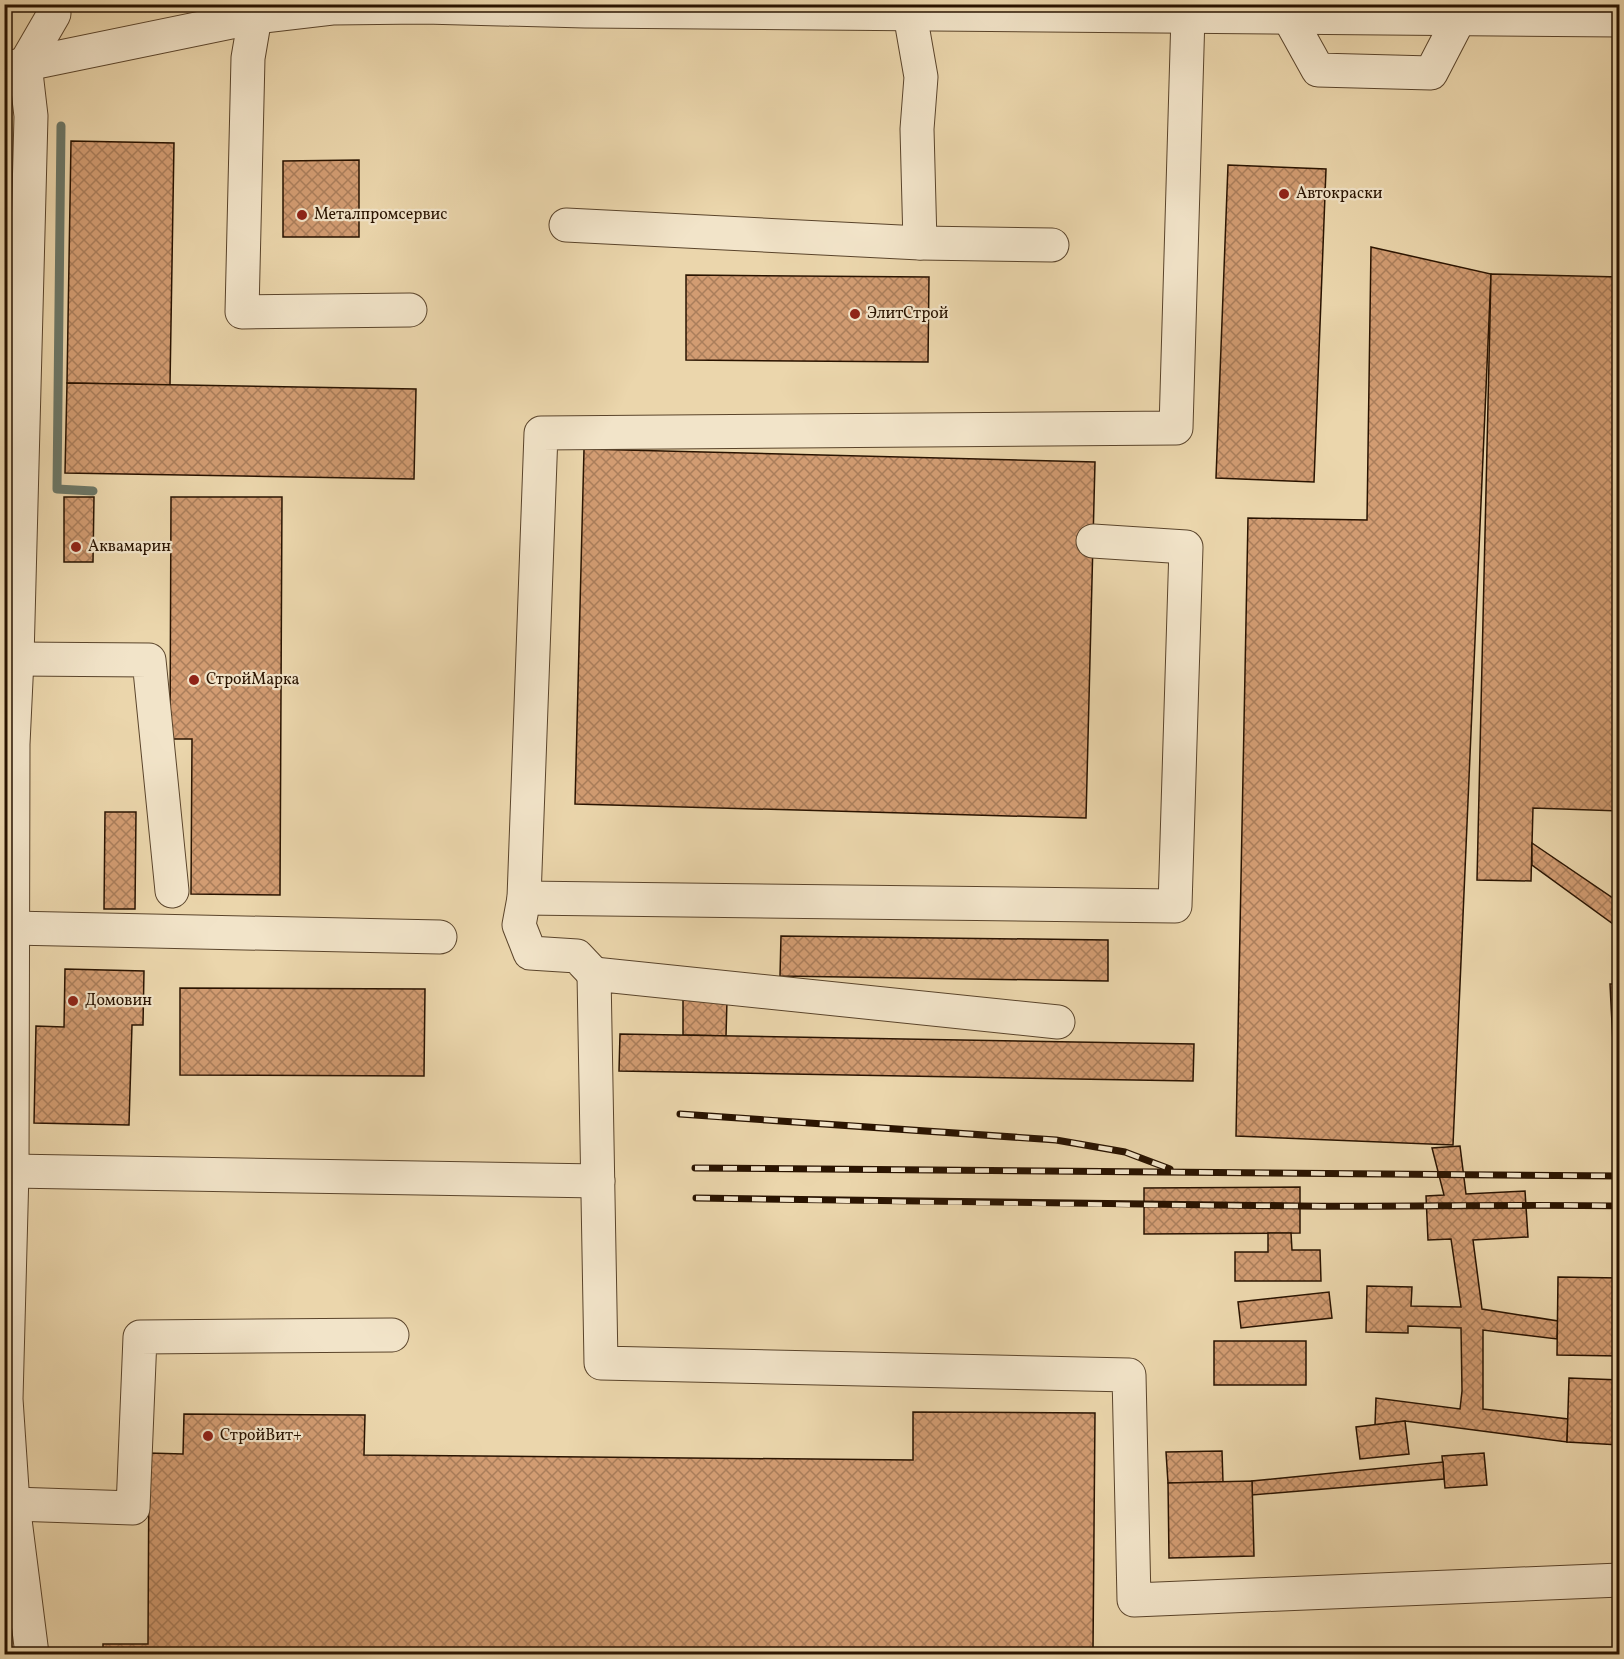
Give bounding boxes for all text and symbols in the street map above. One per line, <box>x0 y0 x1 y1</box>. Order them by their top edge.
place label: Автокраски <box>1296 183 1383 205</box>
marker: Автокраски <box>1277 187 1291 201</box>
place label: Металпромсервис <box>314 204 447 226</box>
marker: Металпромсервис <box>295 208 309 222</box>
place label: ЭлитСтрой <box>867 303 949 325</box>
marker: ЭлитСтрой <box>848 307 862 321</box>
place label: Аквамарин <box>88 536 171 558</box>
marker: Аквамарин <box>69 540 83 554</box>
place label: СтройМарка <box>206 669 299 691</box>
marker: СтройМарка <box>187 673 201 687</box>
place label: Домовин <box>85 990 152 1012</box>
marker: Домовин <box>66 994 80 1008</box>
place label: СтройВит+ <box>220 1425 302 1447</box>
marker: СтройВит+ <box>201 1429 215 1443</box>

